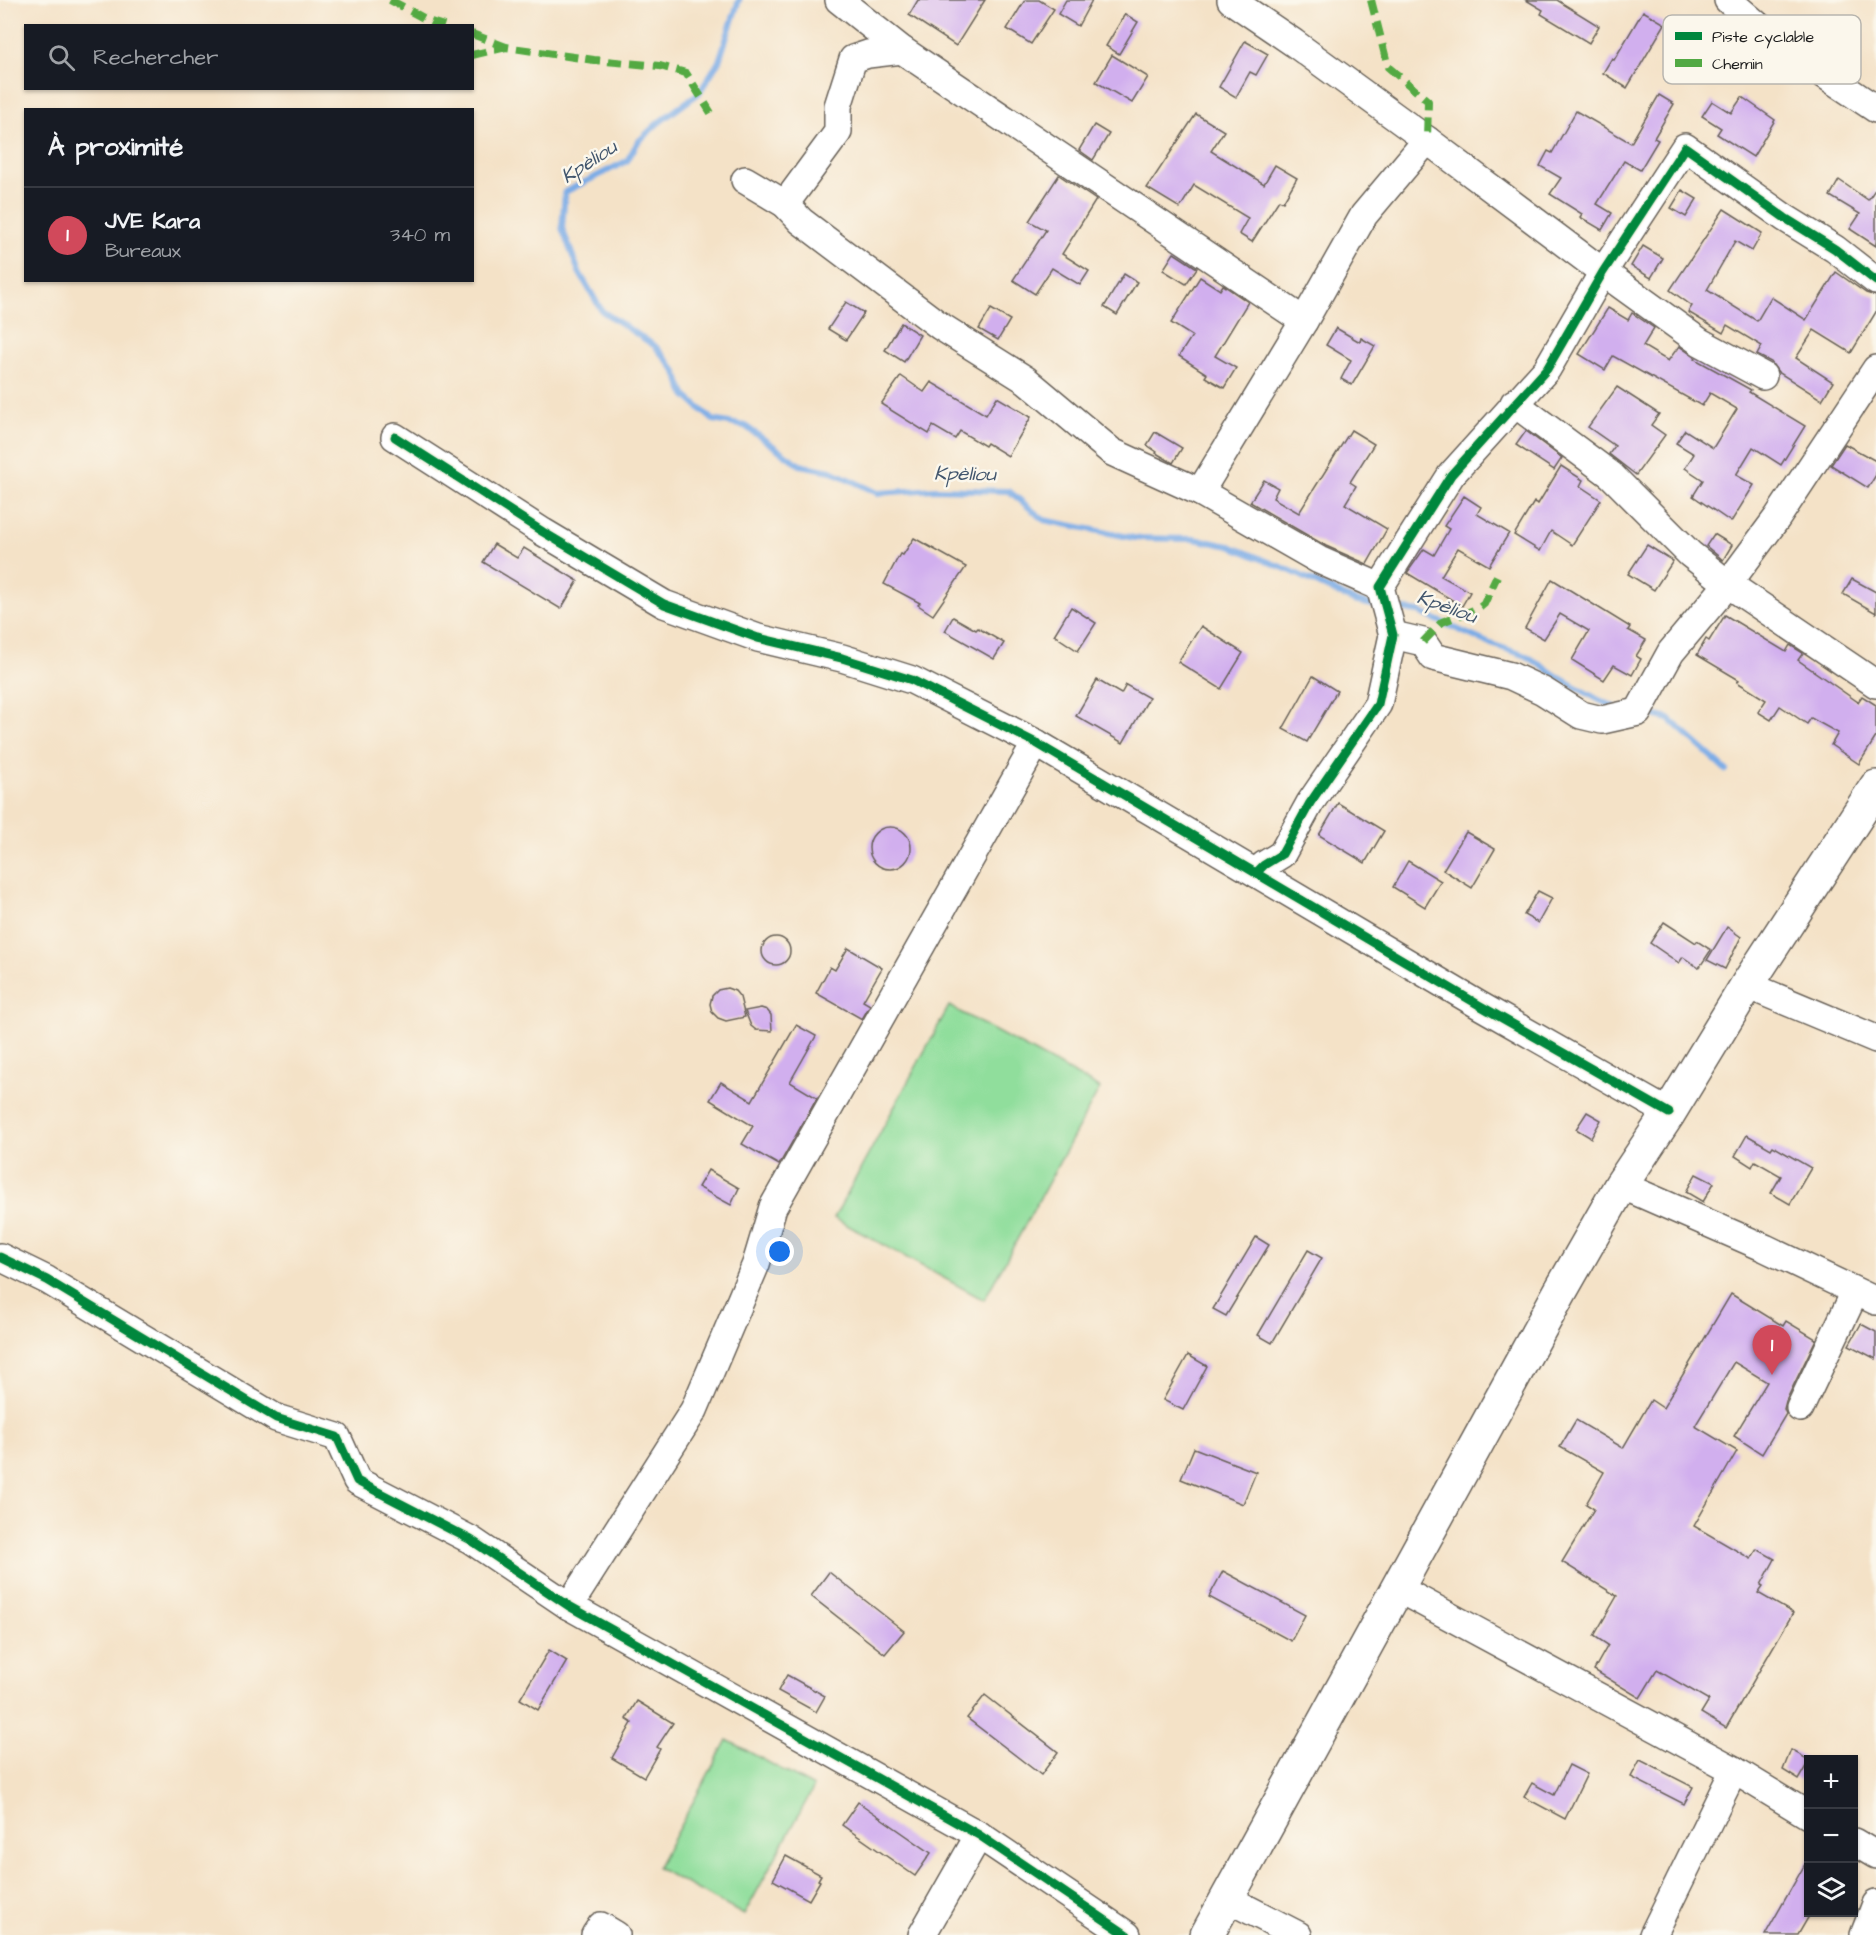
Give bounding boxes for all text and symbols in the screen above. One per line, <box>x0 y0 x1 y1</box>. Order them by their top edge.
legend <box>1663 15 1861 84</box>
search box <box>24 24 474 90</box>
text: Piste cyclable <box>1712 26 1814 49</box>
icon: search <box>45 41 78 74</box>
text: Rechercher <box>93 42 218 73</box>
text: Chemin <box>1712 53 1763 75</box>
text: À proximité <box>48 129 183 165</box>
water label: Kpèliou <box>556 132 624 191</box>
text: JVE Kara <box>105 206 200 237</box>
text: 1 <box>66 221 69 249</box>
text: 340 m <box>390 221 450 249</box>
text: Bureaux <box>105 237 181 265</box>
water label: Kpèliou <box>934 459 998 489</box>
water label: Kpèliou <box>1413 583 1482 631</box>
your location <box>765 1237 794 1266</box>
pin: 1 <box>1752 1326 1792 1375</box>
map controls <box>1804 1755 1858 1917</box>
button: + <box>1804 1755 1858 1809</box>
button: − <box>1804 1809 1858 1863</box>
button: layers <box>1804 1863 1858 1917</box>

